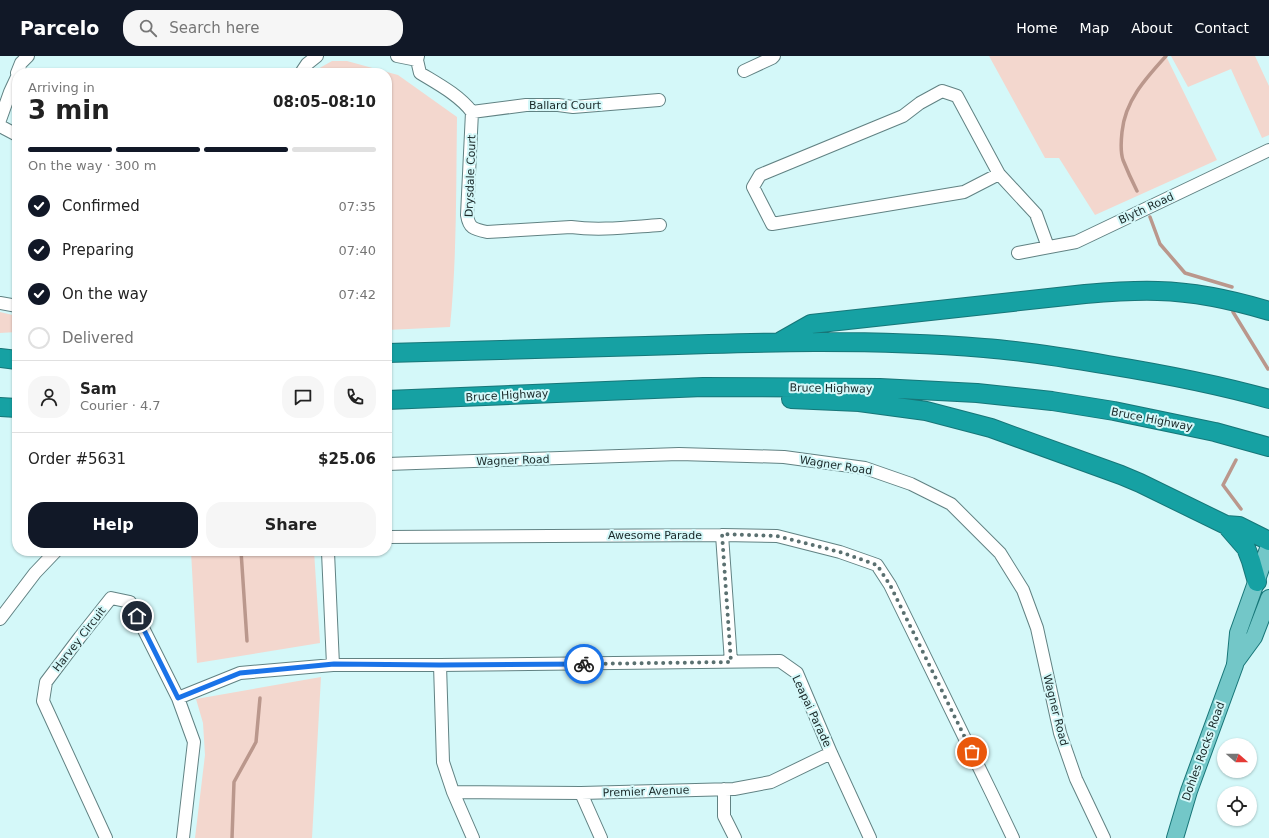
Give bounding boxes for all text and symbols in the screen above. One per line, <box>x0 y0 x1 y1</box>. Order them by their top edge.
search box <box>123 10 403 46</box>
text: Parcelo <box>20 17 99 39</box>
icon: search <box>137 17 159 39</box>
text: Search here <box>169 19 259 37</box>
text: Home <box>1016 20 1058 36</box>
text: Map <box>1080 20 1109 36</box>
text: About <box>1131 20 1173 36</box>
text: Contact <box>1195 20 1249 36</box>
text: Arriving in <box>28 80 95 95</box>
text: 08:05–08:10 <box>273 93 376 111</box>
text: 3 min <box>28 95 110 125</box>
street label: Ballard Court <box>529 99 602 112</box>
street label: Drysdale Court <box>463 134 478 217</box>
text: On the way · 300 m <box>28 158 156 173</box>
street label: Blyth Road <box>1117 190 1176 227</box>
icon: check <box>28 195 50 217</box>
text: Confirmed <box>62 197 140 215</box>
text: 07:35 <box>339 199 376 214</box>
icon: check <box>28 239 50 261</box>
text: Preparing <box>62 241 134 259</box>
text: 07:40 <box>339 243 376 258</box>
icon: check <box>28 283 50 305</box>
text: On the way <box>62 285 148 303</box>
text: 07:42 <box>339 287 376 302</box>
text: Delivered <box>62 329 134 347</box>
button: person <box>28 376 70 418</box>
button: chat <box>282 376 324 418</box>
button: phone <box>334 376 376 418</box>
text: Sam <box>80 380 117 398</box>
street label: Bruce Highway <box>789 381 873 396</box>
street label: Bruce Highway <box>465 387 549 404</box>
text: Courier · 4.7 <box>80 398 161 413</box>
street label: Bruce Highway <box>1110 405 1194 434</box>
text: Order #5631 <box>28 450 126 468</box>
text: $25.06 <box>318 450 376 468</box>
street label: Wagner Road <box>476 453 550 468</box>
street label: Wagner Road <box>799 453 873 478</box>
button: Help <box>28 502 198 548</box>
button: Share <box>206 502 376 548</box>
street label: Awesome Parade <box>608 529 702 542</box>
pin <box>120 599 154 633</box>
street label: Harvey Circuit <box>50 604 109 674</box>
icon: home <box>126 605 148 627</box>
courier <box>564 644 604 684</box>
icon: bike <box>573 653 595 675</box>
street label: Leapai Parade <box>789 673 834 749</box>
street label: Wagner Road <box>1040 673 1071 747</box>
street label: Dohles Rocks Road <box>1180 700 1227 802</box>
pin <box>955 735 989 769</box>
north arrow <box>1217 738 1257 778</box>
map controls <box>1217 738 1257 826</box>
icon: bag <box>961 741 983 763</box>
street label: Premier Avenue <box>602 783 690 800</box>
button: locate <box>1217 786 1257 826</box>

